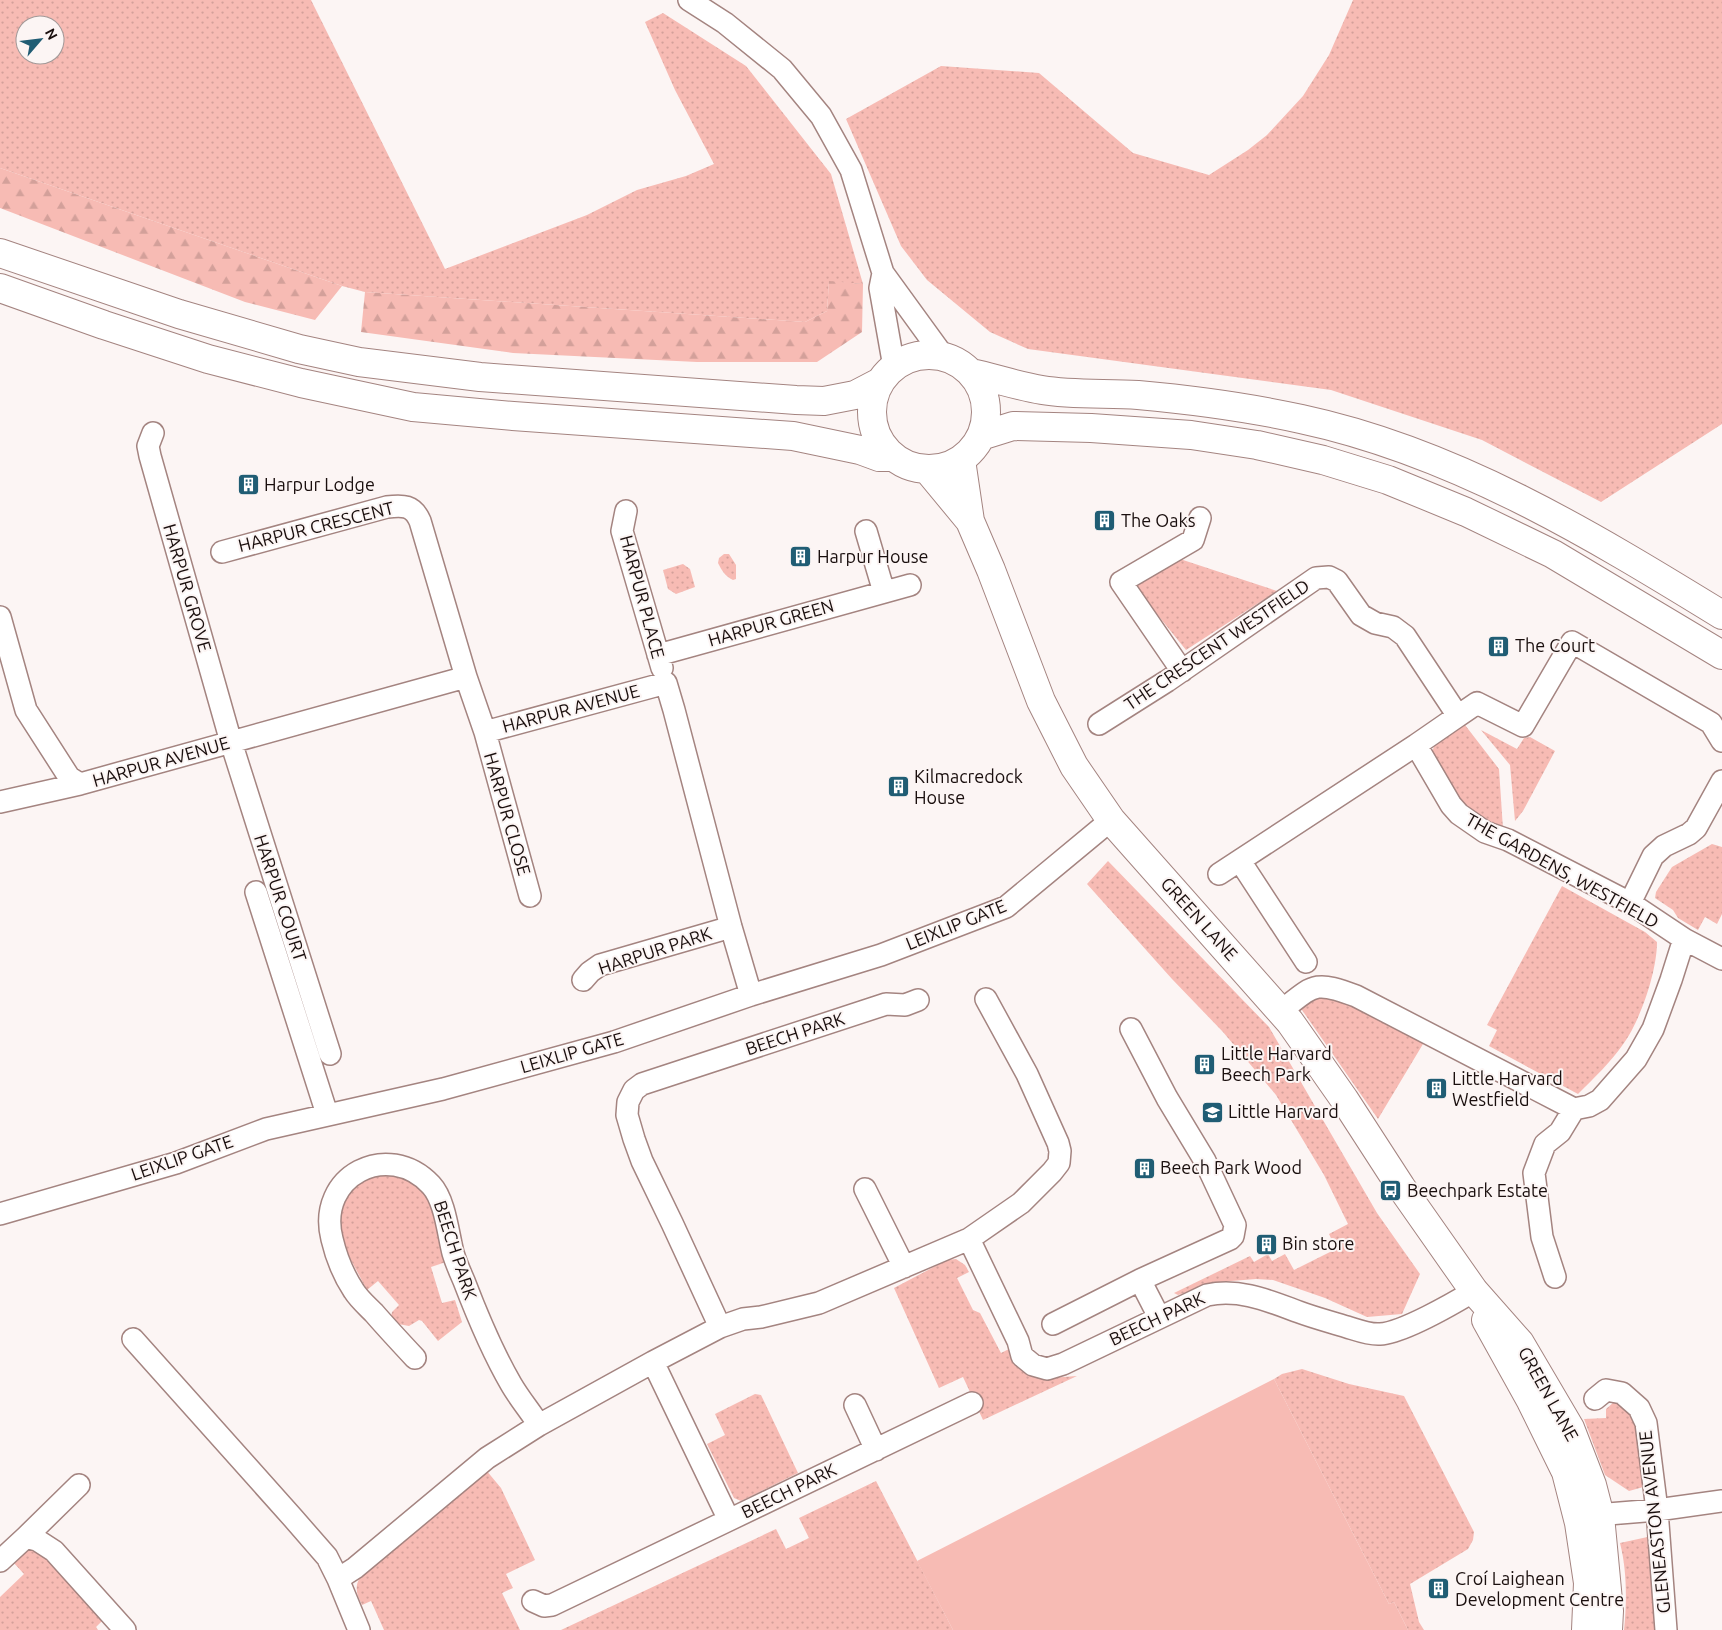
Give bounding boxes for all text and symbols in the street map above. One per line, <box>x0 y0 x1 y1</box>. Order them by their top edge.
north arrow <box>15 15 65 65</box>
text: N <box>42 26 61 42</box>
building icon: Harpur Lodge <box>236 473 260 497</box>
place label: Harpur Lodge <box>264 474 375 494</box>
street label: HARPUR CRESCENT <box>236 497 396 555</box>
building icon: The Oaks <box>1093 509 1117 533</box>
place label: The Oaks <box>1121 510 1196 530</box>
street label: HARPUR GROVE <box>160 521 216 654</box>
street label: HARPUR PLACE <box>617 533 669 661</box>
building icon: Harpur House <box>789 545 813 569</box>
place label: Harpur House <box>817 546 928 566</box>
street label: THE CRESCENT WESTFIELD <box>1120 575 1313 714</box>
street label: HARPUR GREEN <box>705 594 836 650</box>
building icon: The Court <box>1487 634 1511 658</box>
place label: The Court <box>1515 635 1595 655</box>
street label: HARPUR AVENUE <box>500 680 642 736</box>
street label: HARPUR AVENUE <box>90 732 231 790</box>
street label: HARPUR CLOSE <box>481 750 535 878</box>
place label: Kilmacredock House <box>914 766 1023 807</box>
building icon: Kilmacredock House <box>886 775 910 799</box>
street label: THE GARDENS, WESTFIELD <box>1462 809 1663 932</box>
street label: HARPUR COURT <box>251 832 311 964</box>
street label: GREEN LANE <box>1157 873 1242 964</box>
street label: LEIXLIP GATE <box>903 895 1009 953</box>
street label: HARPUR PARK <box>596 922 714 978</box>
street label: BEECH PARK <box>743 1008 847 1058</box>
street label: LEIXLIP GATE <box>518 1028 626 1076</box>
place label: Little Harvard Beech Park <box>1221 1043 1332 1084</box>
building icon: Little Harvard Beech Park <box>1193 1052 1217 1076</box>
place label: Little Harvard Westfield <box>1452 1068 1563 1109</box>
building icon: Little Harvard Westfield <box>1424 1077 1448 1101</box>
school or university icon: Little Harvard <box>1200 1100 1224 1124</box>
place label: Little Harvard <box>1228 1101 1339 1121</box>
street label: LEIXLIP GATE <box>128 1130 235 1184</box>
building icon: Beech Park Wood <box>1132 1156 1156 1180</box>
place label: Beech Park Wood <box>1160 1157 1302 1177</box>
bus stop icon: Beechpark Estate <box>1379 1179 1403 1203</box>
place label: Beechpark Estate <box>1407 1180 1548 1200</box>
street label: BEECH PARK <box>431 1198 481 1302</box>
building icon: Bin store <box>1254 1232 1278 1256</box>
place label: Bin store <box>1282 1233 1354 1253</box>
street label: BEECH PARK <box>1106 1287 1207 1349</box>
street label: GREEN LANE <box>1515 1343 1583 1444</box>
street label: GLENEASTON AVENUE <box>1634 1430 1674 1615</box>
street label: BEECH PARK <box>738 1459 839 1522</box>
place label: Croí Laighean Development Centre <box>1455 1568 1624 1609</box>
building icon: Croí Laighean Development Centre <box>1427 1577 1451 1601</box>

